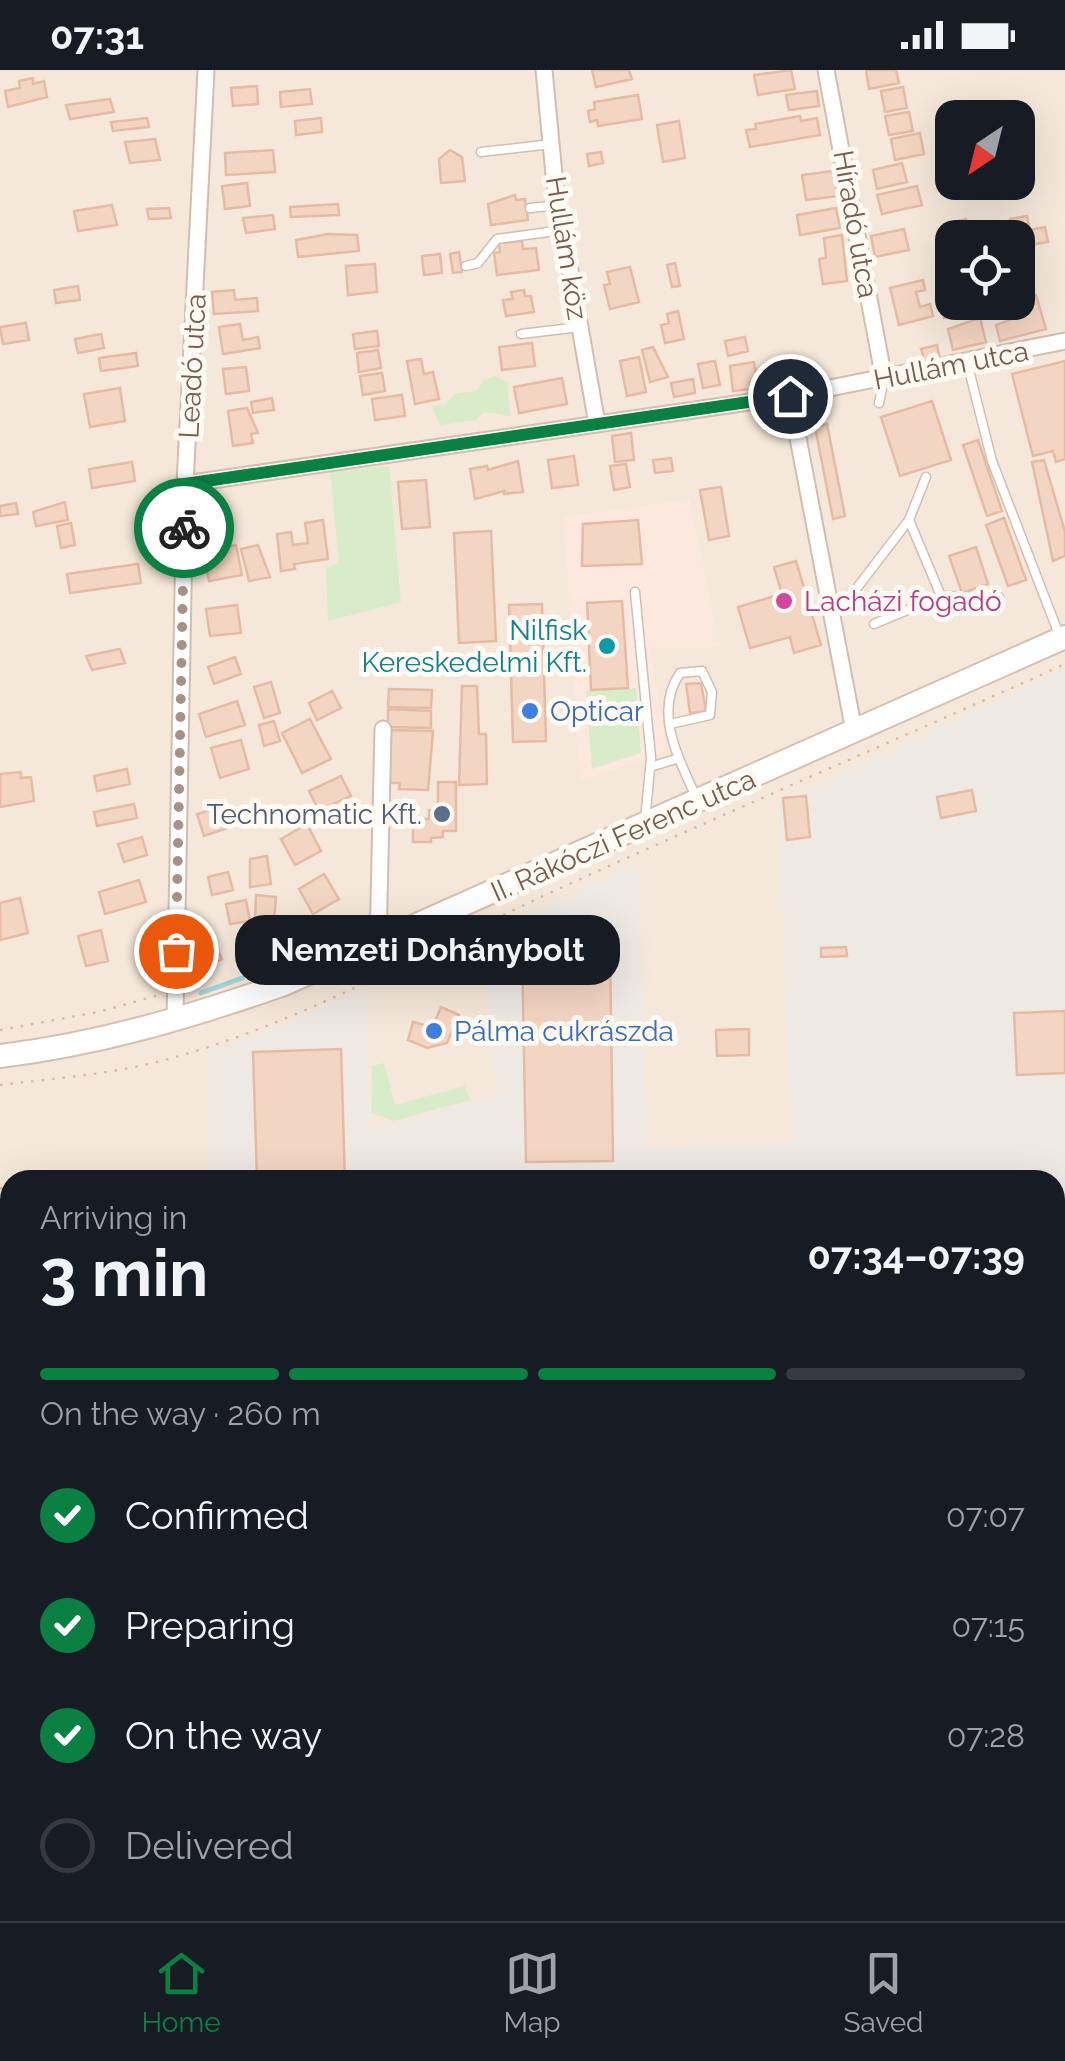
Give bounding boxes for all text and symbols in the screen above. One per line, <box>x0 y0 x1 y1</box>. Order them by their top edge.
text: 07:31 <box>50 13 144 58</box>
north arrow <box>935 100 1035 200</box>
map controls <box>935 100 1035 320</box>
street label: Híradó utca <box>826 148 885 301</box>
street label: Hullám köz <box>539 174 594 322</box>
button: locate <box>935 220 1035 320</box>
street label: Leadó utca <box>172 293 213 439</box>
street label: Hullám utca <box>871 334 1031 397</box>
pin <box>748 354 833 439</box>
icon: home <box>763 369 818 424</box>
courier <box>134 478 234 578</box>
icon: bike <box>157 501 212 556</box>
place label: Lacházi fogadó <box>804 585 1002 618</box>
marker: Lacházi fogadó <box>773 590 795 612</box>
place label: Nilfisk Kereskedelmi Kft. <box>362 614 587 679</box>
marker: Nilfisk Kereskedelmi Kft. <box>596 635 618 657</box>
place label: Opticar <box>550 695 644 728</box>
marker: Opticar <box>519 700 541 722</box>
street label: II. Rákóczi Ferenc utca <box>486 762 760 909</box>
place label: Technomatic Kft. <box>206 798 422 831</box>
marker: Technomatic Kft. <box>431 803 453 825</box>
pin <box>134 909 219 994</box>
callout: Nemzeti Dohánybolt <box>236 916 621 986</box>
icon: bag <box>149 924 204 979</box>
text: Nemzeti Dohánybolt <box>270 931 585 968</box>
place label: Pálma cukrászda <box>454 1015 674 1048</box>
marker: Pálma cukrászda <box>423 1020 445 1042</box>
text: Arriving in <box>40 1199 187 1236</box>
text: 07:34–07:39 <box>808 1233 1025 1278</box>
text: 3 min <box>40 1235 208 1311</box>
text: On the way · 260 m <box>40 1395 321 1432</box>
icon: check <box>40 1488 95 1543</box>
text: Confirmed <box>125 1493 309 1538</box>
text: 07:07 <box>946 1497 1025 1534</box>
icon: check <box>40 1598 95 1653</box>
text: Preparing <box>125 1603 295 1648</box>
text: 07:15 <box>951 1607 1025 1644</box>
icon: check <box>40 1708 95 1763</box>
text: On the way <box>125 1713 322 1758</box>
text: 07:28 <box>947 1717 1025 1754</box>
text: Delivered <box>125 1823 294 1868</box>
tab: Home <box>141 1946 221 2039</box>
tab: Map <box>504 1946 561 2039</box>
tab: Saved <box>843 1946 924 2039</box>

